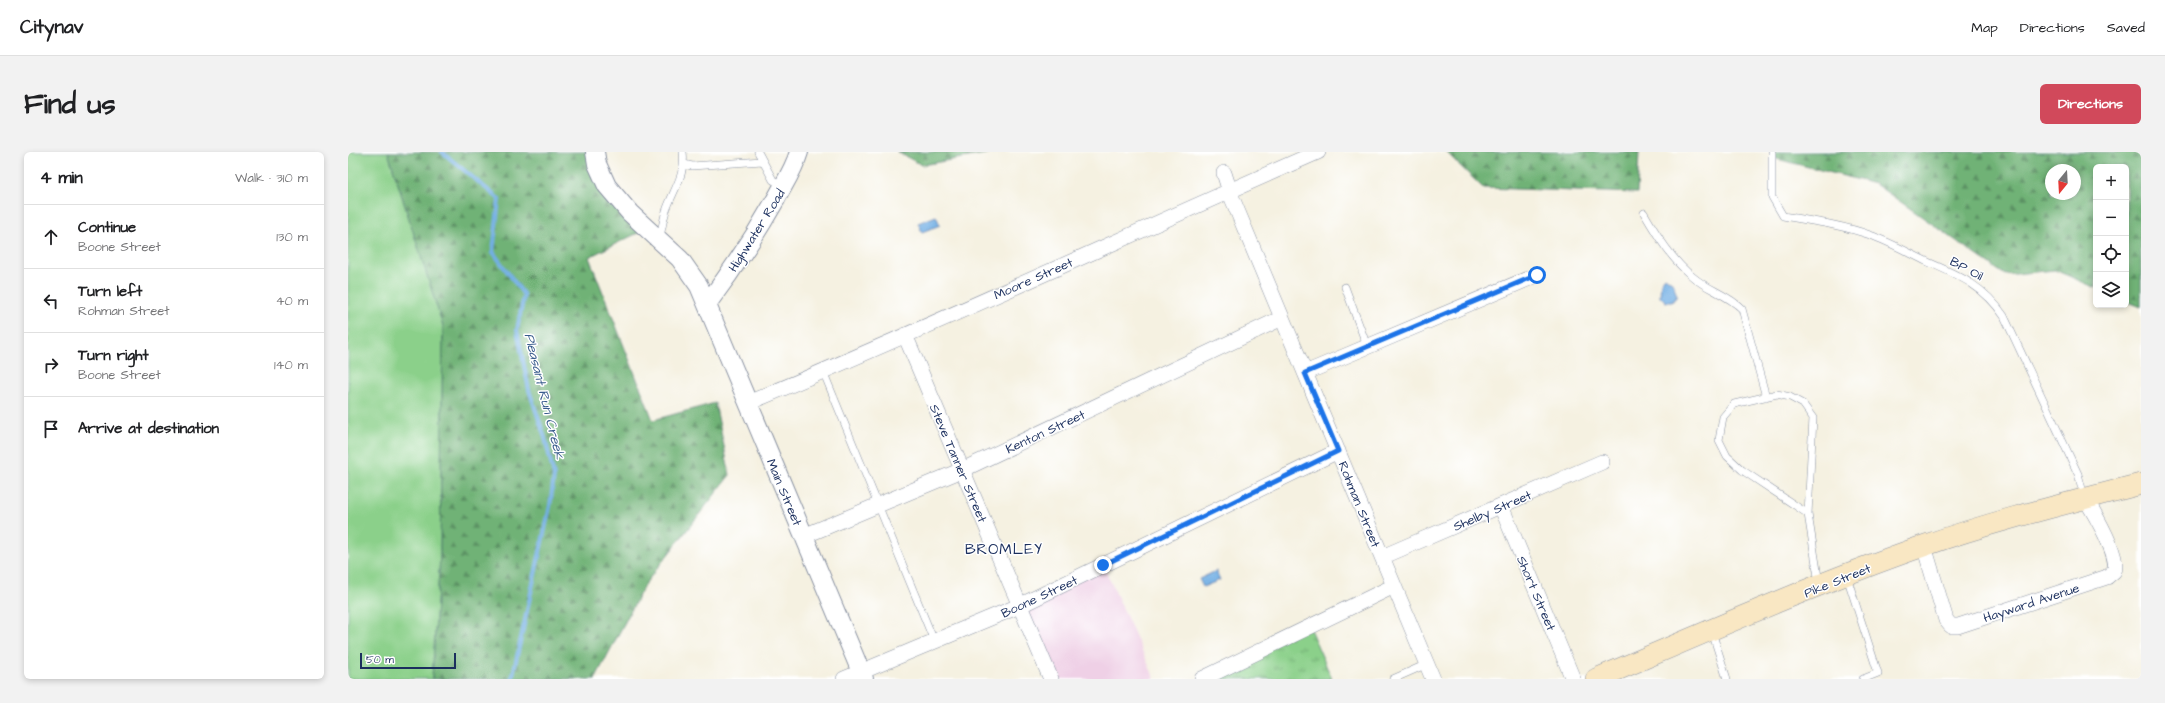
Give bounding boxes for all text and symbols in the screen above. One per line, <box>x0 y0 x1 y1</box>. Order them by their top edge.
text: Citynav <box>20 14 83 41</box>
text: Map <box>1971 18 1998 38</box>
text: Directions <box>2020 18 2085 38</box>
text: Saved <box>2107 18 2145 38</box>
button: Directions <box>2040 84 2141 124</box>
text: Find us <box>24 85 115 124</box>
north arrow <box>2045 164 2081 200</box>
map controls <box>2093 164 2129 308</box>
button: + <box>2093 164 2129 200</box>
text: 4 min <box>40 166 83 190</box>
text: Walk · 310 m <box>235 169 308 187</box>
street label: Highwater Road <box>724 185 791 276</box>
button: − <box>2093 200 2129 236</box>
text: Continue <box>78 217 136 238</box>
icon: ahead <box>40 226 62 248</box>
text: 130 m <box>276 228 308 246</box>
button: locate <box>2093 236 2129 272</box>
text: Boone Street <box>78 238 161 256</box>
street label: Moore Street <box>991 253 1077 304</box>
street label: BP Oil <box>1947 253 1986 285</box>
route start <box>1528 266 1546 284</box>
button: layers <box>2093 272 2129 308</box>
text: Turn left <box>78 281 142 302</box>
icon: left <box>40 290 62 312</box>
text: 40 m <box>276 292 308 310</box>
text: Rohman Street <box>78 302 170 320</box>
water label: Pleasant Run Creek <box>519 331 569 462</box>
text: Turn right <box>78 345 149 366</box>
icon: right <box>40 354 62 376</box>
text: 140 m <box>274 356 308 374</box>
text: Boone Street <box>78 366 161 384</box>
street label: Steve Tanner Street <box>925 401 991 526</box>
street label: Kenton Street <box>1003 405 1089 458</box>
icon: arrive <box>40 418 62 440</box>
text: Arrive at destination <box>78 418 219 439</box>
street label: Main Street <box>762 456 807 529</box>
street label: Rohman Street <box>1334 459 1385 551</box>
street label: Shelby Street <box>1450 486 1535 536</box>
district label: BROMLEY <box>965 539 1043 560</box>
street label: Short Street <box>1512 553 1560 634</box>
route end <box>1094 556 1112 574</box>
street label: Pike Street <box>1801 559 1874 602</box>
street label: Boone Street <box>998 571 1081 623</box>
street label: Hayward Avenue <box>1981 579 2082 628</box>
scale bar <box>360 651 456 670</box>
text: 50 m <box>366 652 394 667</box>

